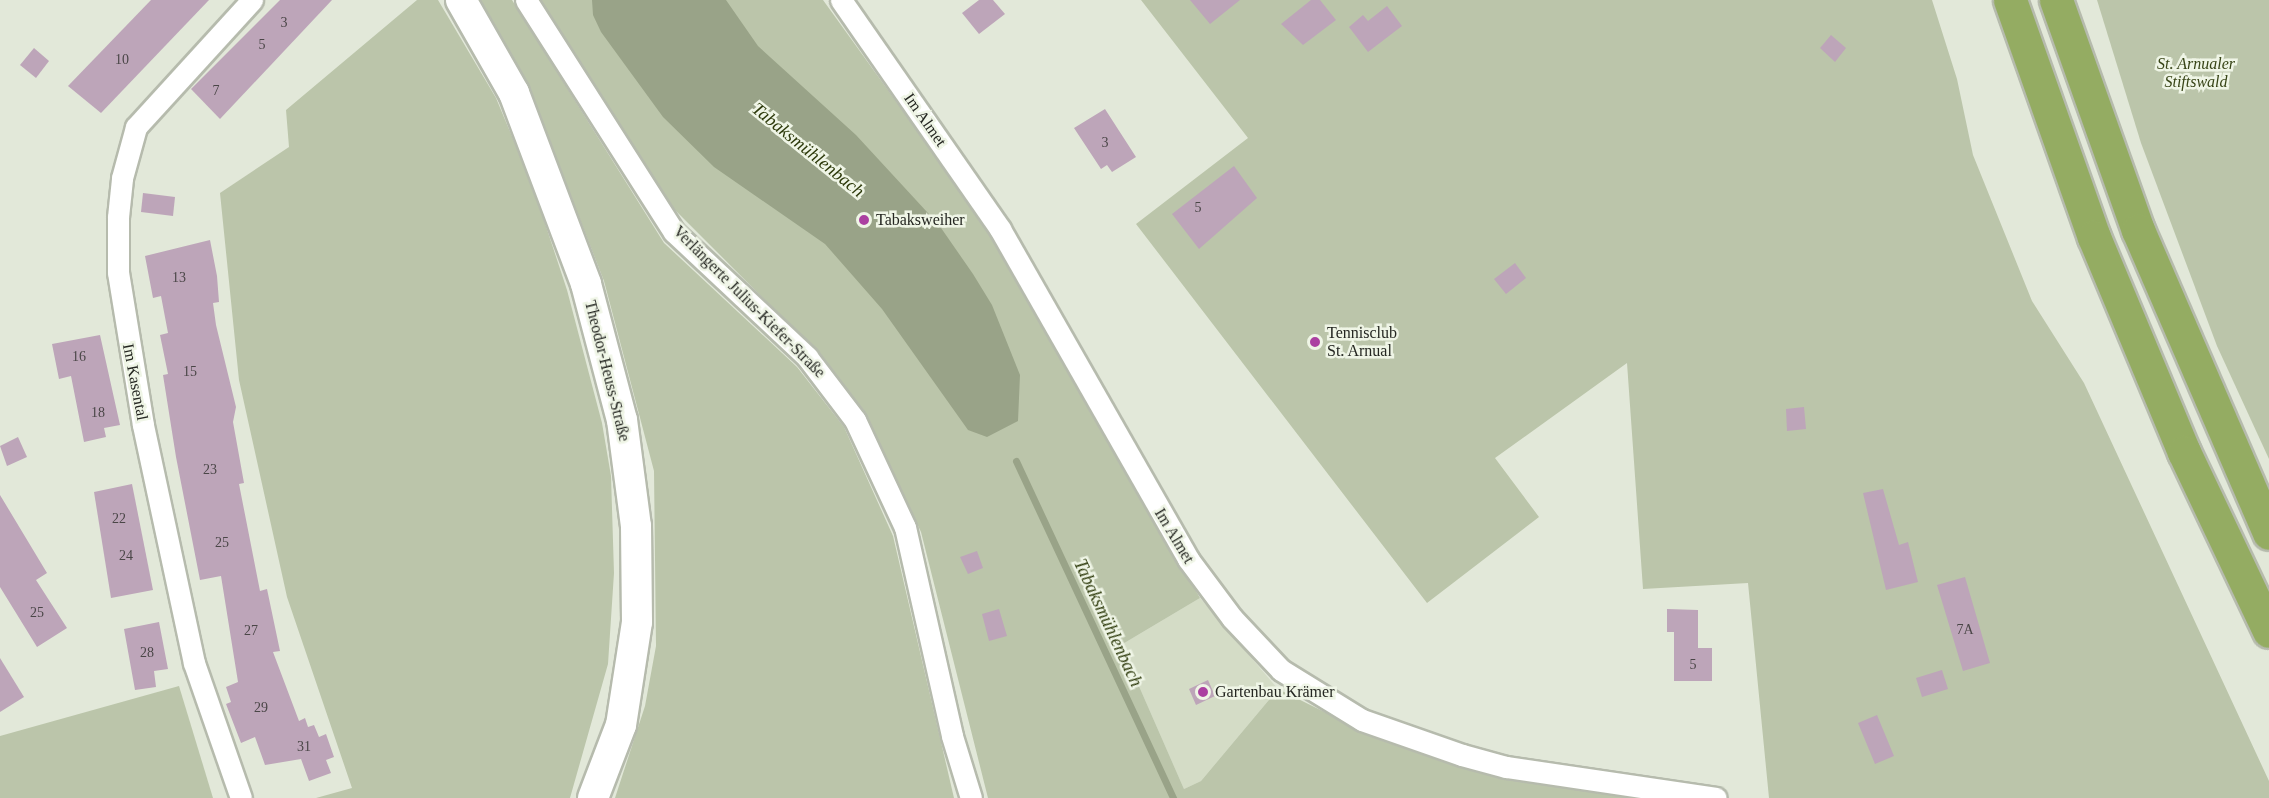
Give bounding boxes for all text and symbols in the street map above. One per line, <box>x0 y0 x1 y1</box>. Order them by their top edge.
house number: 3 <box>280 15 288 31</box>
house number: 5 <box>258 37 266 53</box>
house number: 10 <box>115 52 129 68</box>
park label: St. Arnualer Stiftswald <box>2157 54 2235 92</box>
house number: 7 <box>212 83 220 99</box>
street label: Im Almet <box>899 89 951 151</box>
water label: Tabaksmühlenbach <box>747 98 869 202</box>
house number: 3 <box>1102 135 1108 151</box>
house number: 5 <box>1194 200 1202 216</box>
place label: Tabaksweiher <box>876 210 965 230</box>
marker: Tabaksweiher <box>857 213 871 227</box>
street label: Verlängerte Julius-Kiefer-Straße <box>669 222 829 382</box>
house number: 13 <box>172 270 186 286</box>
street label: Theodor-Heuss-Straße <box>580 299 634 443</box>
place label: Tennisclub St. Arnual <box>1327 323 1397 361</box>
marker: Tennisclub St. Arnual <box>1308 335 1322 349</box>
street label: Im Kasental <box>118 342 152 422</box>
house number: 16 <box>72 349 86 365</box>
house number: 15 <box>183 364 197 380</box>
house number: 18 <box>91 405 105 421</box>
house number: 23 <box>203 462 217 478</box>
street label: Im Almet <box>1150 505 1198 567</box>
house number: 22 <box>112 511 126 527</box>
house number: 25 <box>215 535 229 551</box>
house number: 24 <box>119 548 133 564</box>
water label: Tabaksmühlenbach <box>1069 556 1147 690</box>
house number: 25 <box>30 605 44 621</box>
house number: 7A <box>1956 622 1974 638</box>
house number: 27 <box>244 623 258 639</box>
house number: 28 <box>140 645 154 661</box>
house number: 5 <box>1690 657 1696 673</box>
place label: Gartenbau Krämer <box>1215 682 1334 702</box>
marker: Gartenbau Krämer <box>1196 685 1210 699</box>
house number: 29 <box>254 700 268 716</box>
house number: 31 <box>297 739 311 755</box>

